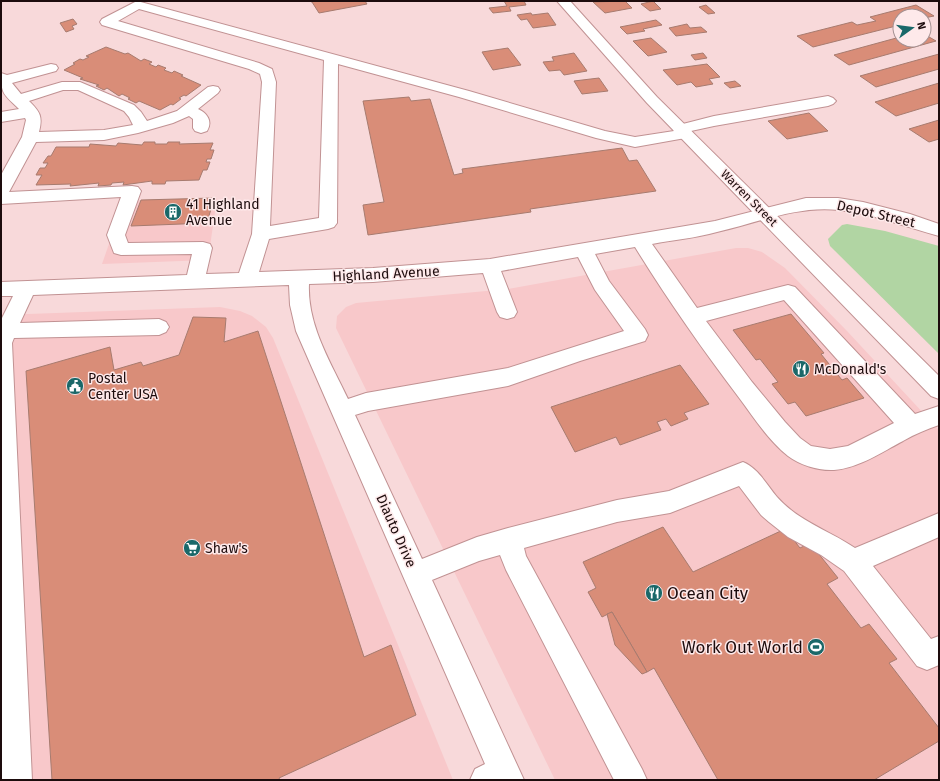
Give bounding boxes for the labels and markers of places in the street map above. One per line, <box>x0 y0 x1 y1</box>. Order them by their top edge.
place label: 41 Highland Avenue <box>186 196 260 229</box>
building icon: 41 Highland Avenue <box>163 202 183 222</box>
restaurant icon: McDonald's <box>791 359 811 379</box>
place label: McDonald's <box>814 361 887 378</box>
place label: Postal Center USA <box>88 370 158 403</box>
public building icon: Postal Center USA <box>65 376 85 396</box>
supermarket icon: Shaw's <box>182 538 202 558</box>
place label: Shaw's <box>205 540 248 557</box>
restaurant icon: Ocean City <box>644 583 664 603</box>
place label: Ocean City <box>667 583 749 604</box>
place label: Work Out World <box>682 637 803 658</box>
sports icon: Work Out World <box>806 637 826 657</box>

